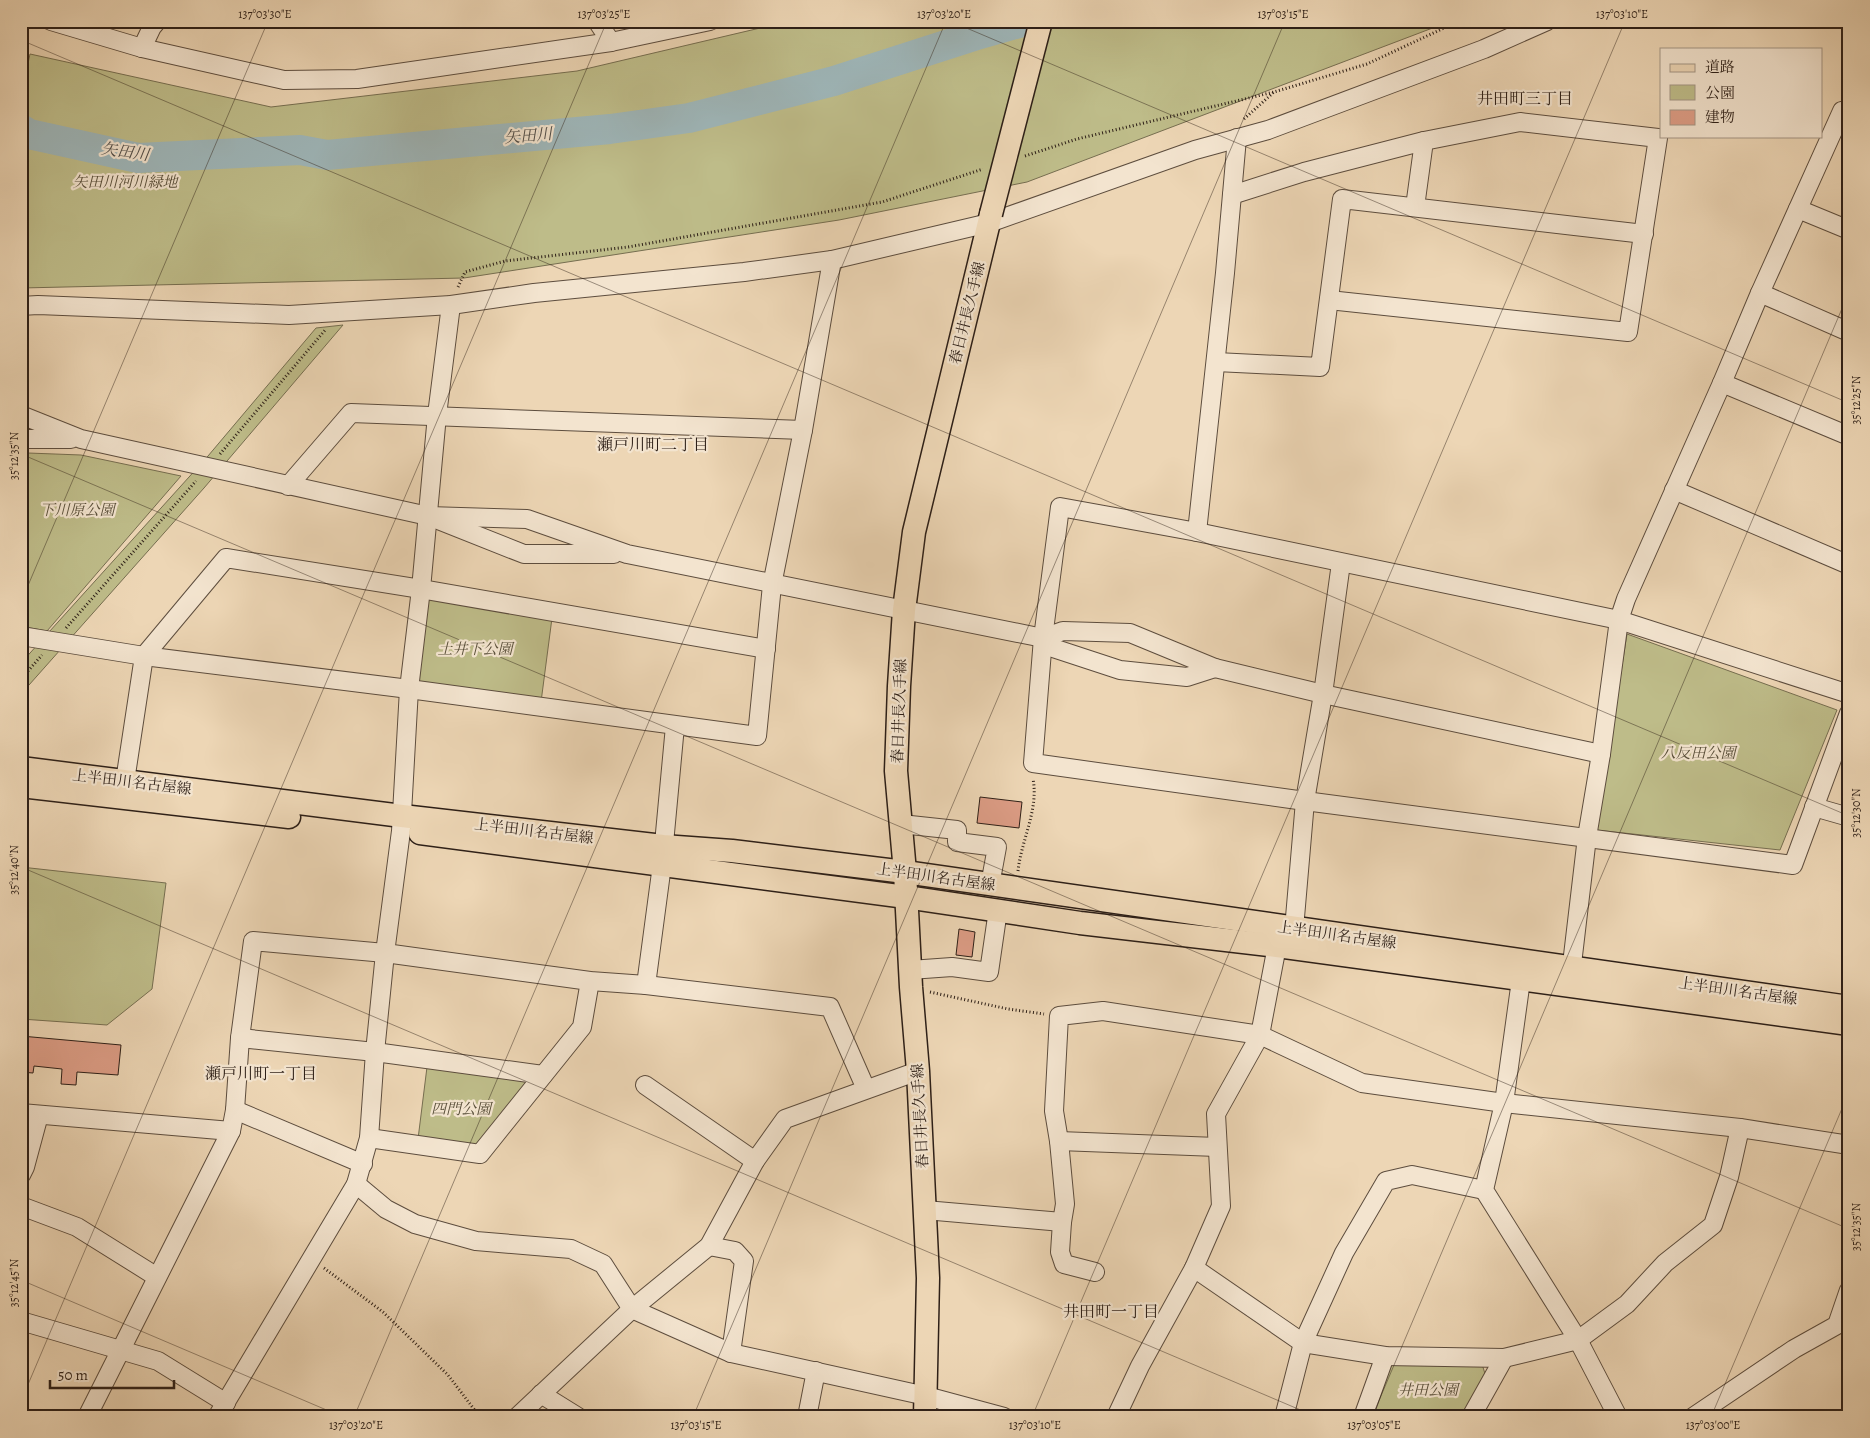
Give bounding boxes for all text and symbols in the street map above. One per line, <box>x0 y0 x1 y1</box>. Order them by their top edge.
text: 137°03'30"E <box>238 6 292 22</box>
text: 137°03'25"E <box>578 6 630 22</box>
text: 137°03'20"E <box>917 6 971 22</box>
text: 137°03'15"E <box>1257 6 1309 22</box>
text: 137°03'10"E <box>1596 6 1648 22</box>
legend <box>1660 48 1822 138</box>
text: 道路 <box>1705 57 1735 77</box>
text: 公園 <box>1705 83 1735 103</box>
district label: 井田町三丁目 <box>1477 88 1573 110</box>
text: 建物 <box>1705 107 1735 127</box>
water label: 矢田川 <box>503 123 555 149</box>
water label: 矢田川 <box>100 138 152 167</box>
park label: 矢田川河川緑地 <box>72 172 179 192</box>
street label: 春日井長久手線 <box>945 260 989 366</box>
text: 35°12'25"N <box>1848 375 1864 424</box>
text: 35°12'35"N <box>6 432 22 480</box>
district label: 瀬戸川町二丁目 <box>597 434 709 456</box>
park label: 下川原公園 <box>39 500 117 520</box>
park label: 土井下公園 <box>437 639 515 659</box>
street label: 春日井長久手線 <box>887 658 911 764</box>
park label: 八反田公園 <box>1660 743 1738 763</box>
street label: 上半田川名古屋線 <box>71 765 193 799</box>
text: 35°12'30"N <box>1848 788 1864 838</box>
street label: 上半田川名古屋線 <box>473 814 595 848</box>
text: 35°12'40"N <box>6 845 22 895</box>
street label: 上半田川名古屋線 <box>875 859 997 895</box>
street label: 上半田川名古屋線 <box>1276 917 1398 953</box>
street label: 上半田川名古屋線 <box>1677 973 1799 1009</box>
district label: 瀬戸川町一丁目 <box>205 1063 317 1085</box>
street label: 春日井長久手線 <box>907 1063 933 1169</box>
park label: 四門公園 <box>431 1099 494 1119</box>
text: 35°12'35"N <box>1848 1203 1864 1251</box>
text: 35°12'45"N <box>6 1258 22 1307</box>
district label: 井田町一丁目 <box>1063 1301 1159 1323</box>
scale bar <box>50 1358 174 1390</box>
text: 50 m <box>58 1365 88 1385</box>
park label: 井田公園 <box>1398 1380 1461 1400</box>
text: 137°03'20"E <box>329 1417 383 1433</box>
text: 137°03'15"E <box>670 1417 722 1433</box>
text: 137°03'10"E <box>1009 1417 1061 1433</box>
text: 137°03'05"E <box>1347 1417 1401 1433</box>
text: 137°03'00"E <box>1686 1417 1740 1433</box>

